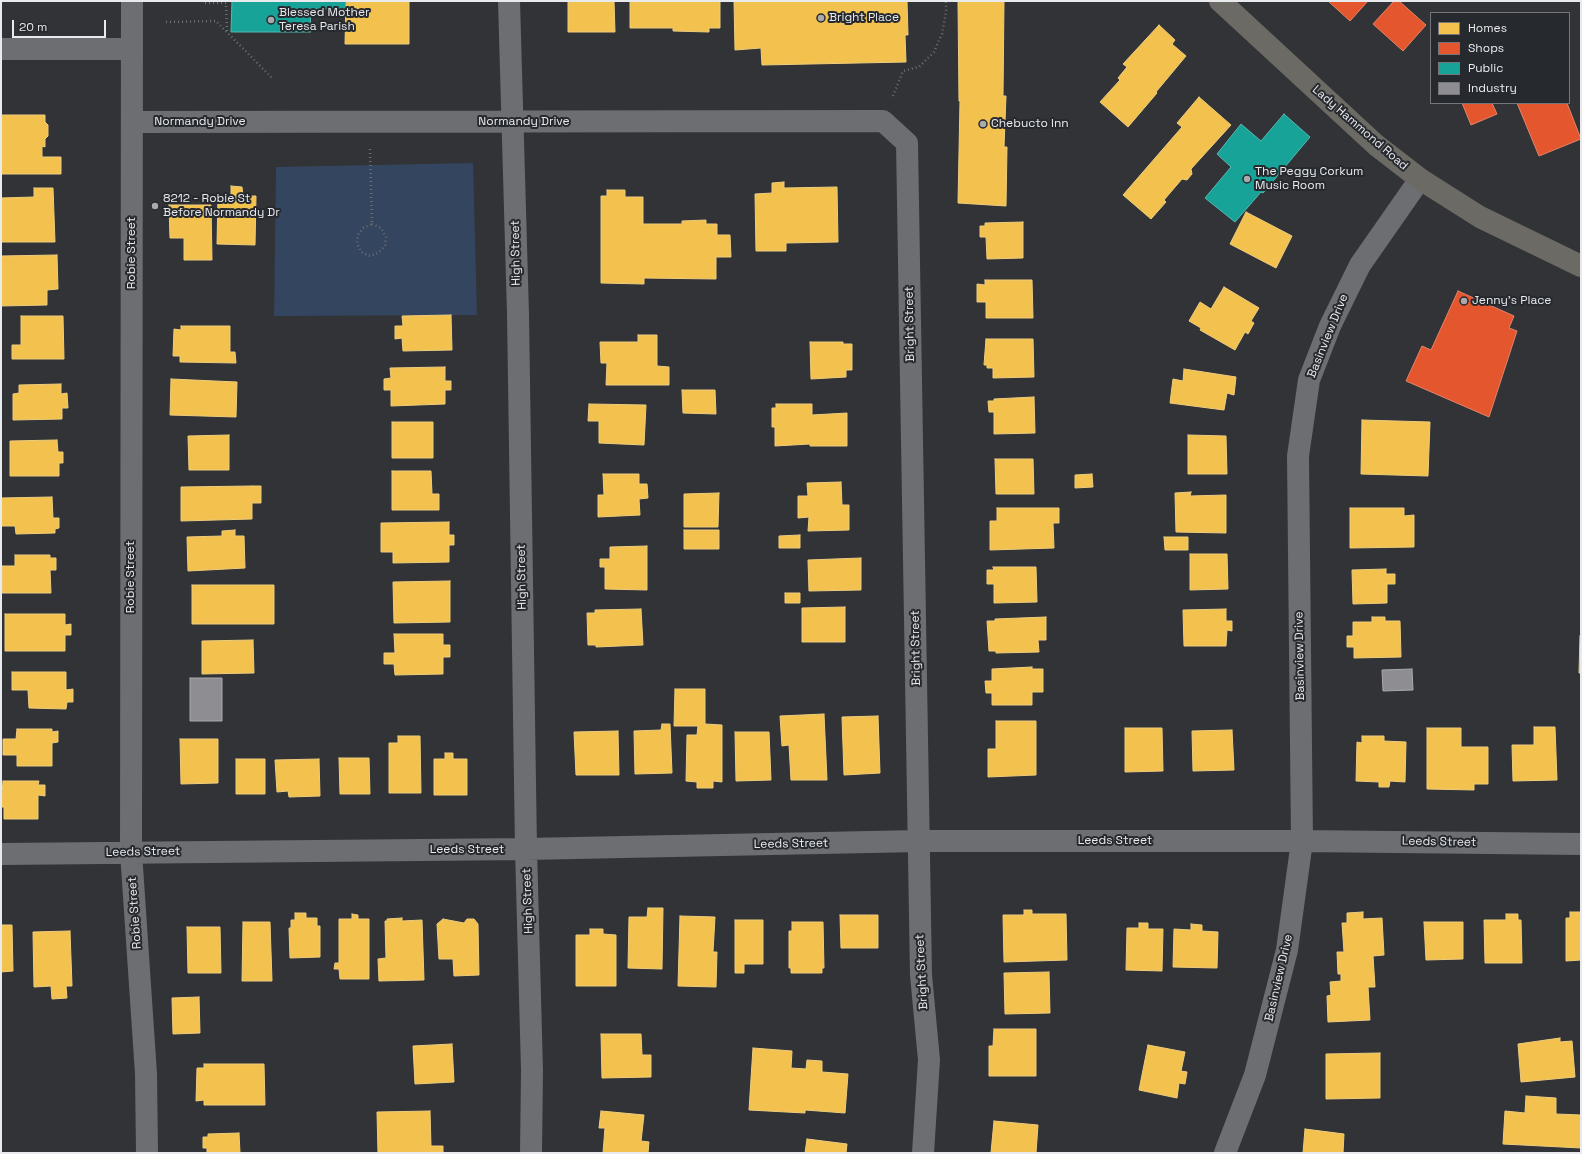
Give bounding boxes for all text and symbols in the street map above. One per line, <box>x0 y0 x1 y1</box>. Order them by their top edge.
place label: Blessed Mother Teresa Parish <box>279 6 370 34</box>
place label: Bright Place <box>829 11 899 25</box>
scale bar <box>14 12 108 38</box>
legend <box>1430 12 1570 104</box>
marker: Bright Place <box>816 13 826 23</box>
marker: Blessed Mother Teresa Parish <box>266 15 276 25</box>
text: 20 m <box>19 19 47 35</box>
text: Homes <box>1468 20 1507 36</box>
text: Shops <box>1468 40 1504 56</box>
text: Public <box>1468 60 1503 76</box>
text: Industry <box>1468 80 1517 96</box>
street label: Lady Hammond Road <box>1309 83 1411 173</box>
street label: Normandy Drive <box>154 115 246 129</box>
street label: Normandy Drive <box>478 115 570 129</box>
place label: Chebucto Inn <box>991 117 1069 131</box>
marker: Chebucto Inn <box>978 119 988 129</box>
place label: The Peggy Corkum Music Room <box>1255 165 1363 193</box>
marker: The Peggy Corkum Music Room <box>1242 174 1252 184</box>
place label: 8212 - Robie St Before Normandy Dr <box>163 192 280 220</box>
marker: 8212 - Robie St Before Normandy Dr <box>150 201 160 211</box>
street label: Robie Street <box>125 217 139 289</box>
street label: High Street <box>508 220 524 286</box>
street label: Bright Street <box>902 286 918 362</box>
street label: Basinview Drive <box>1305 292 1351 380</box>
place label: Jenny's Place <box>1472 294 1551 308</box>
marker: Jenny's Place <box>1459 296 1469 306</box>
street label: Robie Street <box>124 541 138 613</box>
street label: High Street <box>514 544 530 610</box>
street label: Bright Street <box>908 610 924 686</box>
street label: Basinview Drive <box>1292 611 1308 701</box>
street label: Leeds Street <box>1078 834 1152 848</box>
street label: Leeds Street <box>1402 834 1476 850</box>
street label: Leeds Street <box>754 836 828 852</box>
street label: Leeds Street <box>430 843 504 857</box>
street label: Leeds Street <box>106 844 180 860</box>
street label: High Street <box>520 868 536 934</box>
street label: Robie Street <box>125 876 145 950</box>
street label: Basinview Drive <box>1262 933 1296 1023</box>
street label: Bright Street <box>913 934 931 1010</box>

